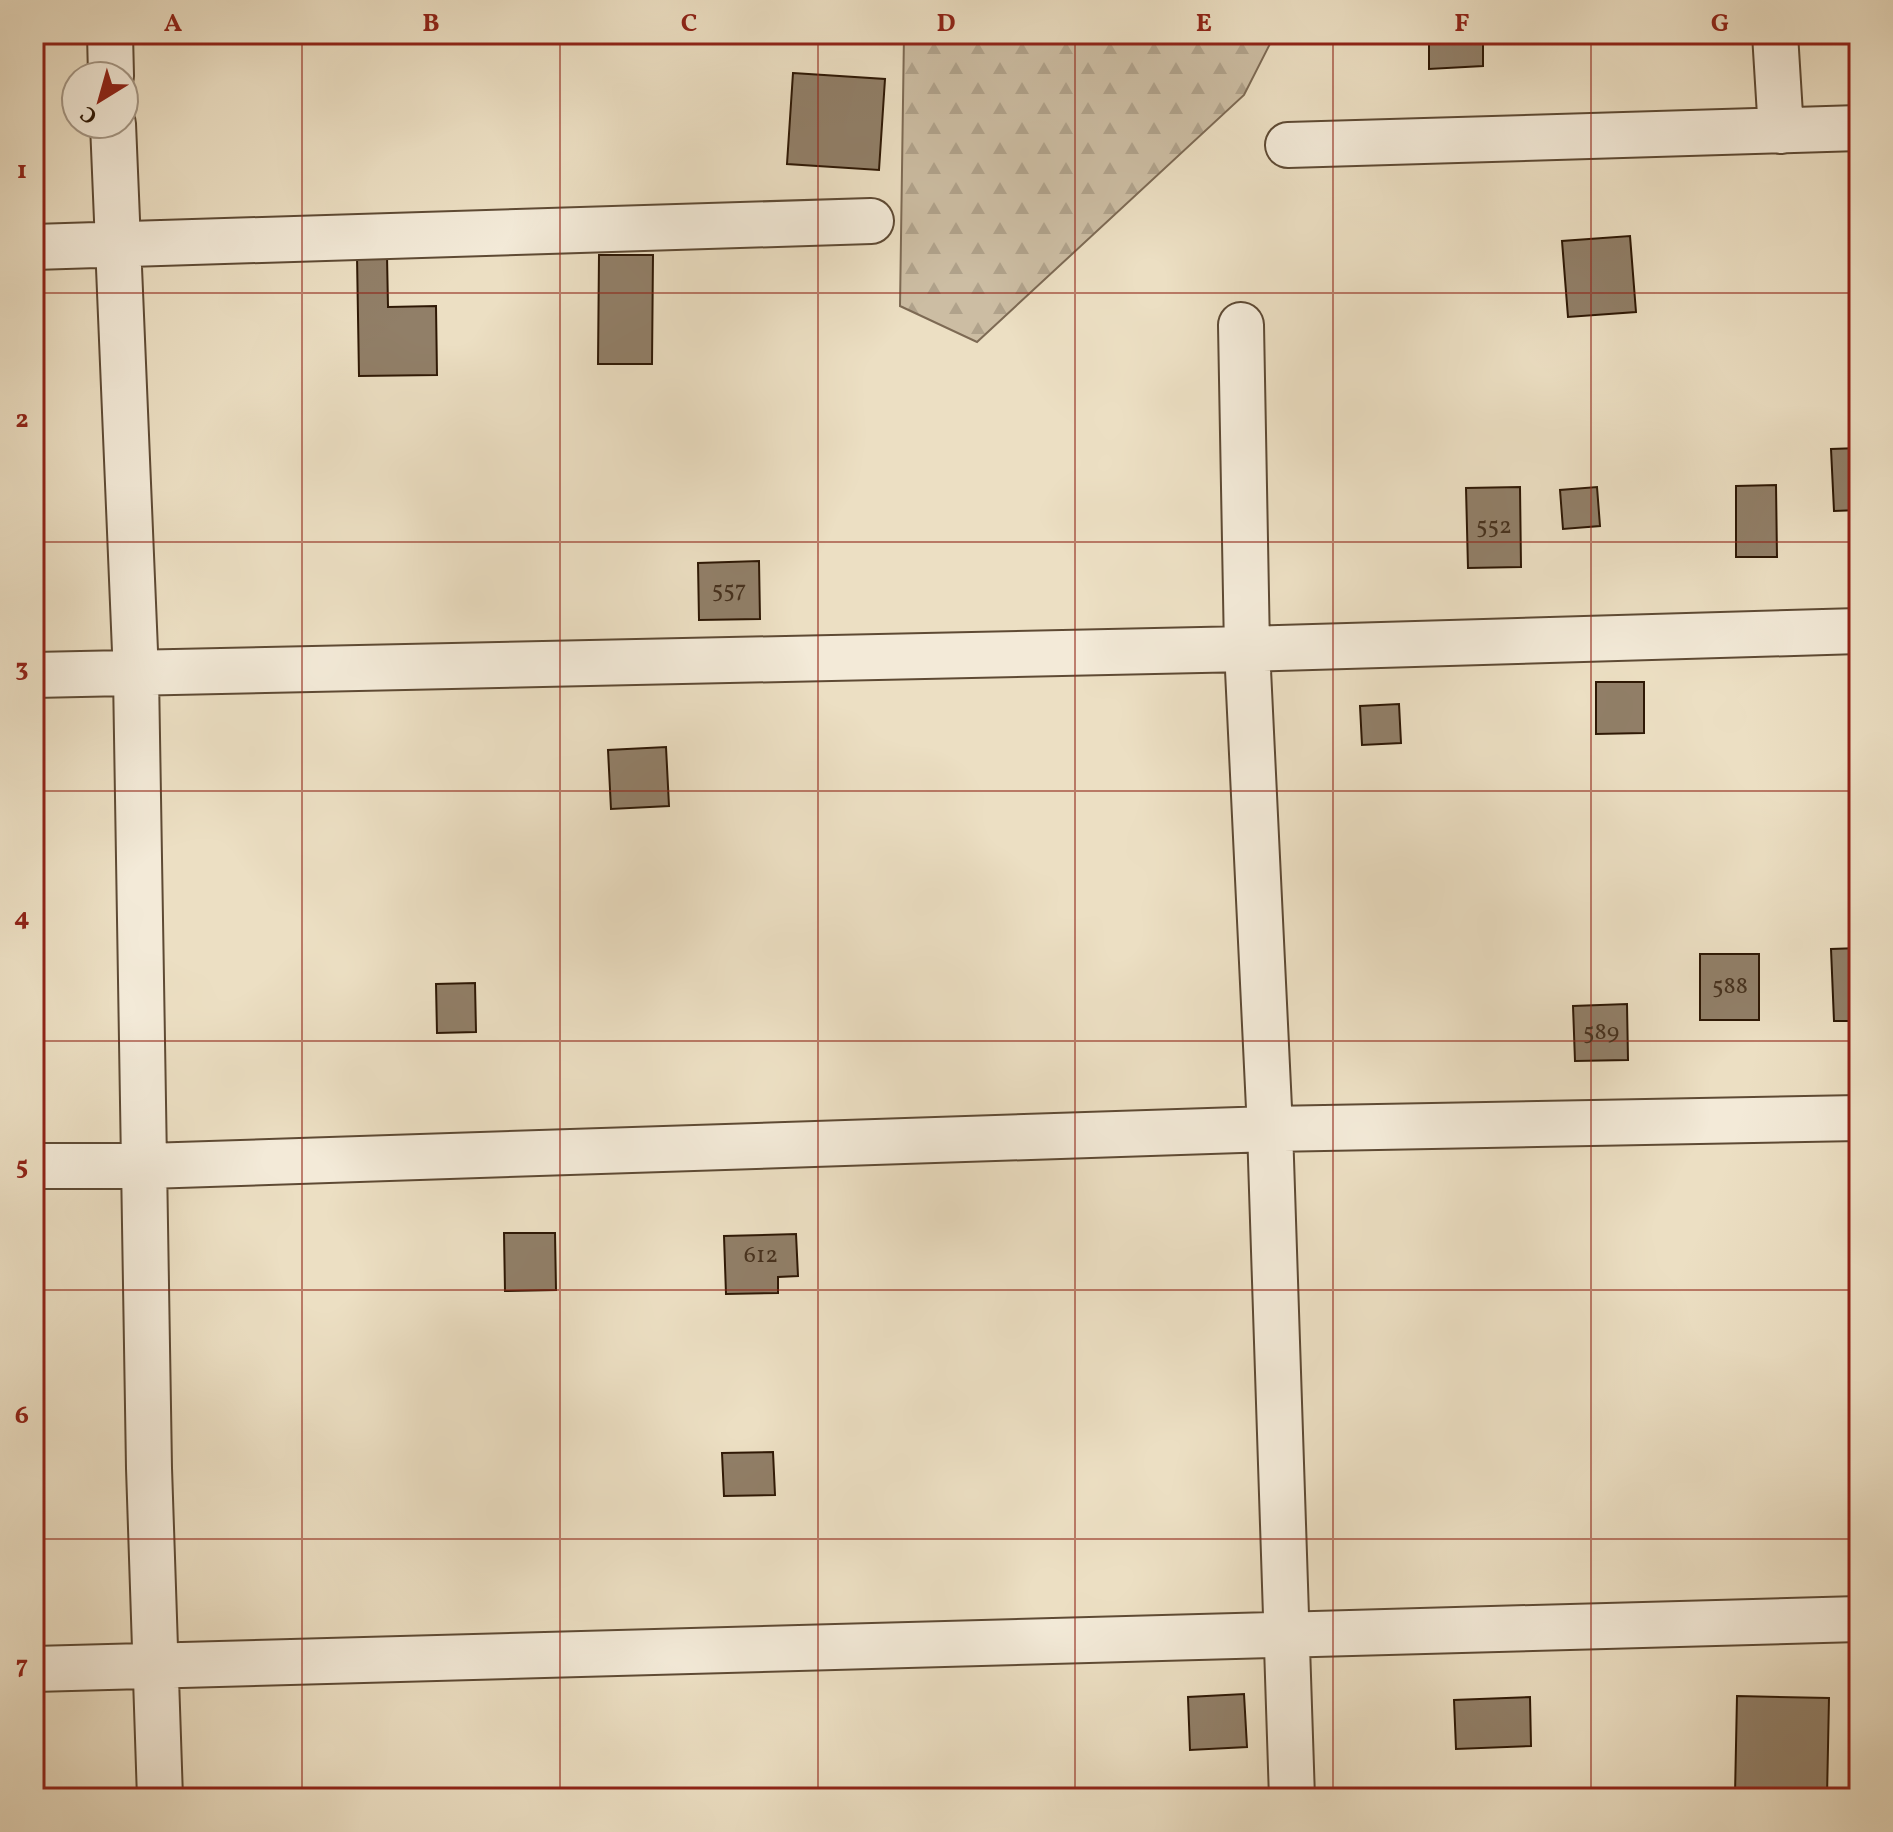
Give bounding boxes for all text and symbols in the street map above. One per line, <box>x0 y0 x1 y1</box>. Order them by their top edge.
text: A <box>164 6 183 42</box>
text: B <box>422 6 440 42</box>
text: C <box>681 6 697 42</box>
text: D <box>936 6 956 42</box>
text: E <box>1196 6 1212 42</box>
text: F <box>1454 6 1470 42</box>
text: G <box>1711 6 1729 42</box>
north arrow <box>60 60 140 140</box>
text: С <box>74 97 104 131</box>
text: 1 <box>17 153 27 189</box>
text: 2 <box>15 402 29 438</box>
house number: 552 <box>1476 510 1512 544</box>
house number: 557 <box>712 574 746 608</box>
text: 3 <box>15 651 29 687</box>
text: 4 <box>14 900 30 936</box>
house number: 588 <box>1712 970 1748 1004</box>
house number: 589 <box>1583 1016 1619 1050</box>
text: 5 <box>16 1149 28 1185</box>
house number: 612 <box>744 1239 778 1273</box>
text: 6 <box>15 1398 29 1434</box>
text: 7 <box>16 1648 28 1684</box>

